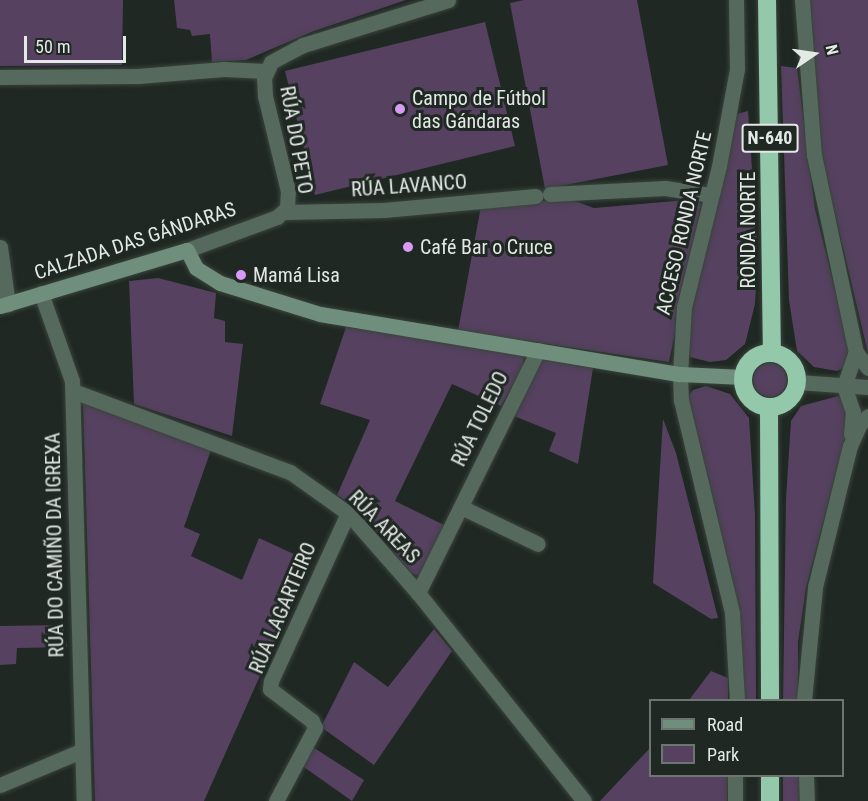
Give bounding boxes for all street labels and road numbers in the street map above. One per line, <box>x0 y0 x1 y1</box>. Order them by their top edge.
street label: RÚA DO PETO <box>275 84 317 196</box>
road number: N-640 <box>742 123 798 153</box>
street label: ACCESO RONDA NORTE <box>651 129 717 317</box>
street label: RÚA LAVANCO <box>350 170 468 202</box>
street label: RONDA NORTE <box>736 172 760 288</box>
street label: CALZADA DAS GÁNDARAS <box>31 197 239 285</box>
street label: RÚA TOLEDO <box>447 368 513 470</box>
street label: RÚA DO CAMIÑO DA IGREXA <box>41 432 69 658</box>
street label: RÚA AREAS <box>344 486 424 568</box>
street label: RÚA LAGARTEIRO <box>245 539 321 677</box>

